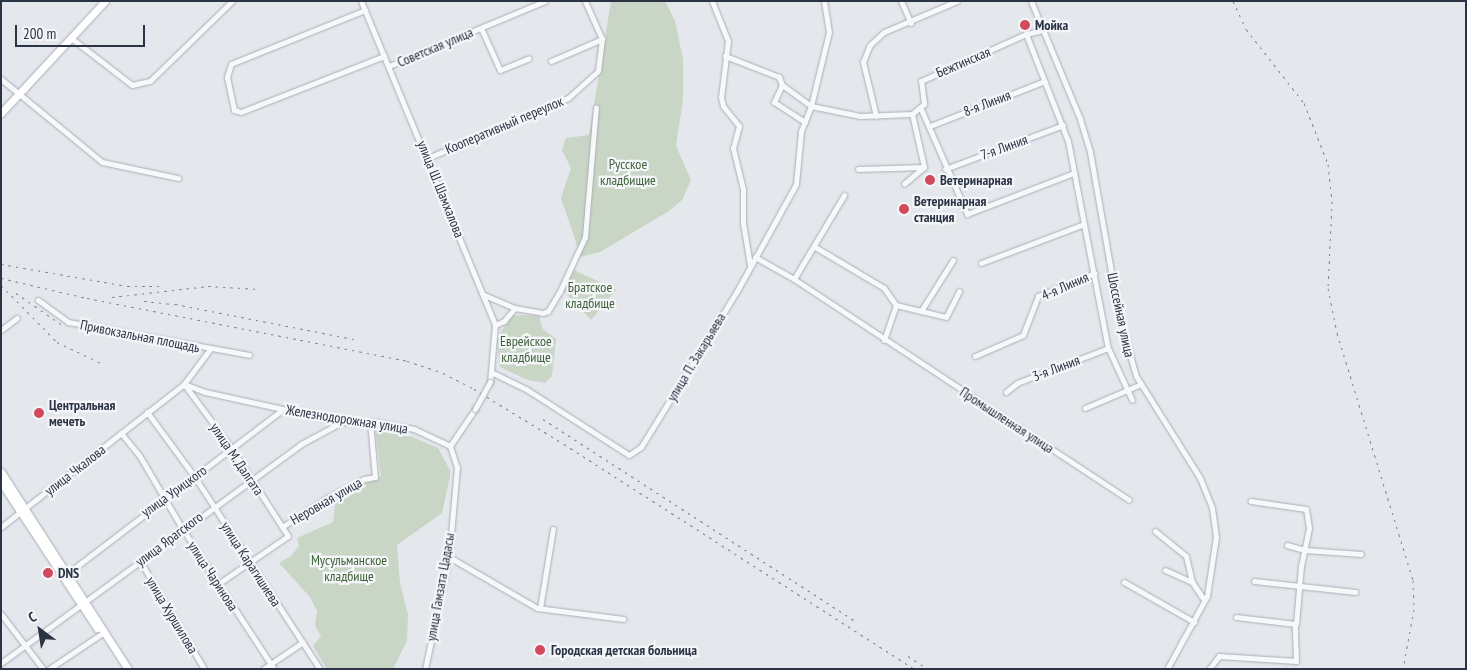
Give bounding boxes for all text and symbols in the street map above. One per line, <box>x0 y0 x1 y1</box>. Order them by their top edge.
scale bar <box>18 15 148 47</box>
place label: Мойка <box>1035 17 1068 33</box>
marker: Мойка <box>1019 19 1031 31</box>
street label: Советская улица <box>394 23 476 71</box>
text: 200 m <box>23 24 56 43</box>
street label: Бежтинская <box>933 43 993 81</box>
street label: 8-я Линия <box>961 86 1013 120</box>
street label: Кооперативный переулок <box>442 93 566 157</box>
street label: 7-я Линия <box>978 131 1030 163</box>
street label: улица Ш. Шамхалова <box>414 138 468 240</box>
park label: Русское кладбищие <box>600 156 656 188</box>
place label: Ветеринарная <box>940 172 1012 188</box>
marker: Ветеринарная <box>924 174 936 186</box>
place label: Ветеринарная станция <box>914 193 986 226</box>
marker: Ветеринарная станция <box>898 203 910 215</box>
street label: 4-я Линия <box>1039 268 1091 304</box>
street label: Шоссейная улица <box>1104 271 1138 359</box>
park label: Братское кладбище <box>565 279 615 312</box>
street label: улица П. Закарьяева <box>663 309 729 405</box>
street label: Привокзальная площадь <box>79 316 201 356</box>
park label: Еврейское кладбище <box>500 333 552 366</box>
street label: 3-я Линия <box>1030 351 1082 385</box>
street label: Промышленная улица <box>957 383 1057 457</box>
place label: Центральная мечеть <box>49 397 115 430</box>
street label: Железнодорожная улица <box>285 401 409 437</box>
marker: Центральная мечеть <box>33 407 45 419</box>
street label: улица М. Далгата <box>206 419 268 499</box>
street label: улица Чкалова <box>41 441 109 499</box>
street label: улица Урицкого <box>138 462 210 520</box>
street label: Неровная улица <box>287 474 365 528</box>
street label: улица Ярагского <box>132 508 206 570</box>
street label: улица Карагишиева <box>217 518 285 610</box>
street label: улица Гамзата Цадасы <box>422 532 458 642</box>
street label: улица Чаринова <box>184 538 242 614</box>
park label: Мусульманское кладбище <box>311 552 387 584</box>
place label: DNS <box>58 565 79 581</box>
marker: DNS <box>42 567 54 579</box>
street label: улица Хуршилова <box>142 573 202 657</box>
north arrow <box>15 605 65 655</box>
text: С <box>25 608 40 627</box>
place label: Городская детская больница <box>551 642 697 658</box>
marker: Городская детская больница <box>533 643 547 657</box>

